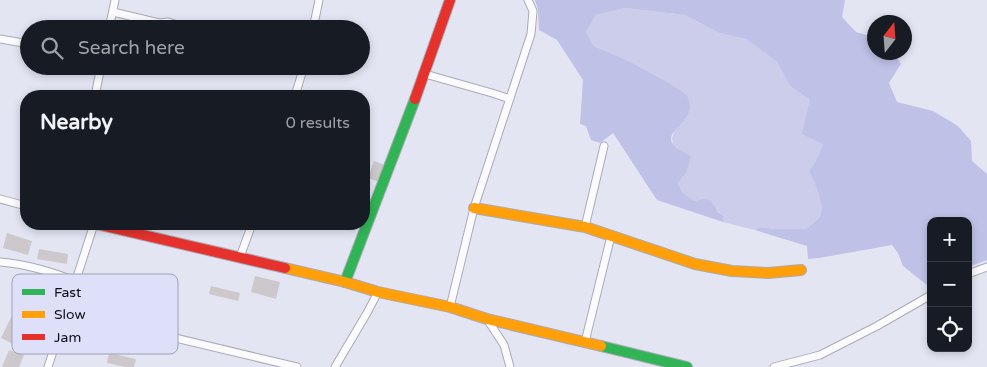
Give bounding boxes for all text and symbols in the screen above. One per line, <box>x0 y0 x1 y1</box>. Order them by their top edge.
north arrow <box>867 15 912 60</box>
search box <box>20 20 370 75</box>
icon: search <box>38 34 66 62</box>
text: Search here <box>78 37 185 59</box>
text: Nearby <box>40 110 113 135</box>
text: 0 results <box>286 113 350 133</box>
map controls <box>927 217 972 352</box>
button: + <box>927 217 972 262</box>
button: − <box>927 262 972 307</box>
legend <box>12 274 178 354</box>
text: Fast <box>54 284 82 301</box>
text: Slow <box>54 306 86 323</box>
button: locate <box>927 307 972 352</box>
text: Jam <box>54 329 81 346</box>

